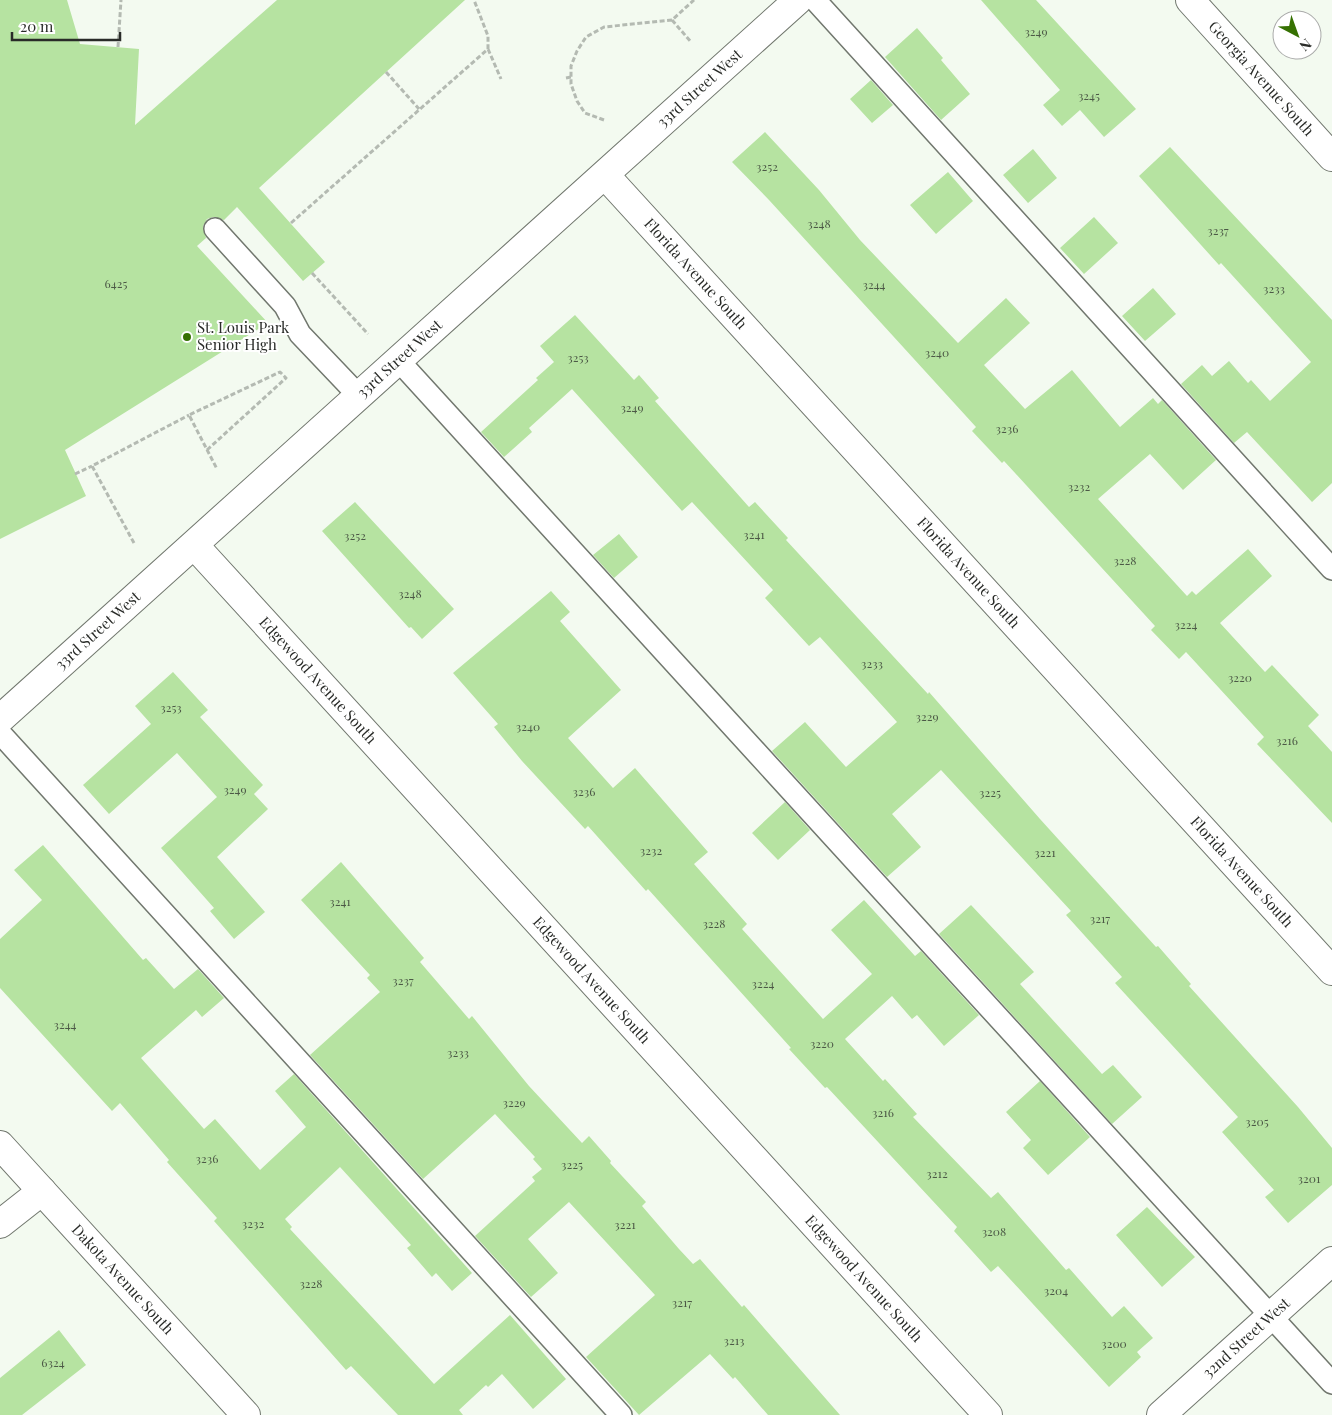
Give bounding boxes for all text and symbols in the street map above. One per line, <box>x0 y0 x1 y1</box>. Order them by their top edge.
scale bar <box>12 10 120 42</box>
north arrow <box>1272 10 1322 60</box>
text: 20 m <box>20 16 54 36</box>
street label: Georgia Avenue South <box>1205 16 1319 140</box>
house number: 3249 <box>1024 23 1048 39</box>
text: N <box>1296 35 1316 56</box>
street label: 33rd Street West <box>652 44 746 131</box>
house number: 3245 <box>1078 87 1100 103</box>
house number: 3252 <box>756 158 778 174</box>
street label: Florida Avenue South <box>640 213 752 333</box>
house number: 3248 <box>807 215 831 231</box>
house number: 3237 <box>1207 222 1229 238</box>
house number: 6425 <box>105 275 127 291</box>
house number: 3244 <box>862 276 886 292</box>
house number: 3233 <box>1263 280 1285 296</box>
street label: 33rd Street West <box>352 314 446 402</box>
place label: St. Louis Park Senior High <box>197 317 290 354</box>
marker: St. Louis Park Senior High <box>181 331 193 343</box>
house number: 3240 <box>925 344 949 360</box>
house number: 3253 <box>567 349 589 365</box>
house number: 3249 <box>620 399 644 415</box>
house number: 3236 <box>996 420 1018 436</box>
house number: 3232 <box>1068 478 1090 494</box>
street label: Florida Avenue South <box>913 513 1025 632</box>
house number: 3241 <box>743 526 765 542</box>
house number: 3252 <box>344 527 366 543</box>
house number: 3228 <box>1113 552 1137 568</box>
house number: 3248 <box>398 585 422 601</box>
street label: 33rd Street West <box>51 586 145 673</box>
street label: Edgewood Avenue South <box>255 612 382 748</box>
house number: 3224 <box>1175 616 1197 632</box>
house number: 3233 <box>861 655 883 671</box>
house number: 3220 <box>1228 669 1252 685</box>
house number: 3253 <box>160 699 182 715</box>
house number: 3229 <box>915 708 939 724</box>
house number: 3240 <box>516 718 540 734</box>
house number: 3216 <box>1276 732 1298 748</box>
house number: 3249 <box>223 781 247 797</box>
house number: 3236 <box>573 783 595 799</box>
house number: 3225 <box>979 784 1001 800</box>
street label: Florida Avenue South <box>1187 812 1298 931</box>
house number: 3232 <box>640 842 662 858</box>
house number: 3221 <box>1034 844 1056 860</box>
house number: 3241 <box>329 893 351 909</box>
house number: 3217 <box>1090 910 1110 926</box>
street label: Edgewood Avenue South <box>529 912 655 1048</box>
house number: 3228 <box>702 915 726 931</box>
house number: 3237 <box>392 972 414 988</box>
house number: 3224 <box>752 975 774 991</box>
house number: 3244 <box>53 1016 77 1032</box>
house number: 3220 <box>810 1035 834 1051</box>
house number: 3233 <box>447 1044 469 1060</box>
house number: 3229 <box>502 1094 526 1110</box>
house number: 3216 <box>872 1104 894 1120</box>
house number: 3205 <box>1245 1113 1269 1129</box>
house number: 3236 <box>196 1150 218 1166</box>
house number: 3225 <box>561 1156 583 1172</box>
house number: 3212 <box>926 1165 948 1181</box>
house number: 3201 <box>1298 1170 1321 1186</box>
street label: Edgewood Avenue South <box>801 1210 928 1346</box>
house number: 3232 <box>242 1215 264 1231</box>
house number: 3221 <box>614 1216 636 1232</box>
street label: Dakota Avenue South <box>68 1219 179 1338</box>
house number: 3208 <box>982 1223 1006 1239</box>
house number: 3228 <box>299 1275 323 1291</box>
house number: 3204 <box>1044 1282 1068 1298</box>
street label: 32nd Street West <box>1198 1292 1294 1382</box>
house number: 3217 <box>672 1294 692 1310</box>
house number: 3213 <box>724 1332 744 1348</box>
house number: 3200 <box>1101 1335 1127 1351</box>
house number: 6324 <box>41 1354 65 1370</box>

